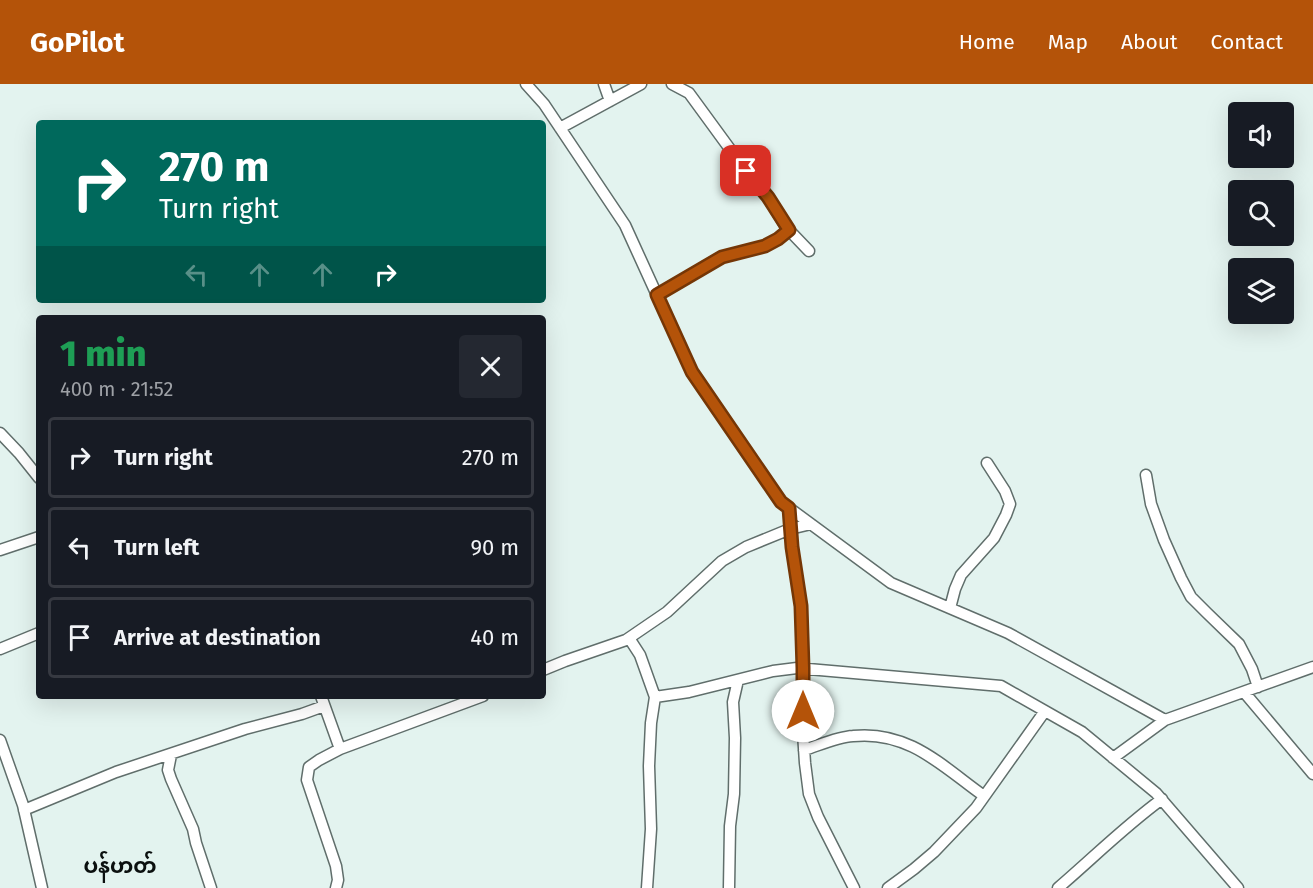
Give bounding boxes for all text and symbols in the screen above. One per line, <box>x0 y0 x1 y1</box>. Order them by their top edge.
text: GoPilot <box>30 26 124 59</box>
text: Home <box>959 29 1015 55</box>
text: Map <box>1048 29 1088 55</box>
text: About <box>1121 29 1178 55</box>
text: Contact <box>1211 29 1283 55</box>
map controls <box>1228 102 1294 324</box>
button: sound <box>1228 102 1294 168</box>
text: 270 m <box>159 142 270 192</box>
icon: right <box>60 144 138 222</box>
pin <box>720 145 771 196</box>
icon: arrive <box>729 154 762 187</box>
button: search <box>1228 180 1294 246</box>
text: Turn right <box>159 193 279 225</box>
icon: left <box>180 258 213 291</box>
icon: ahead <box>243 258 276 291</box>
icon: ahead <box>306 258 339 291</box>
icon: right <box>369 258 402 291</box>
button: layers <box>1228 258 1294 324</box>
text: 1 min <box>60 332 146 376</box>
button: close <box>459 335 522 398</box>
text: 400 m · 21:52 <box>60 377 173 401</box>
icon: right <box>63 441 96 474</box>
text: Turn right <box>114 444 213 471</box>
text: 270 m <box>462 444 519 471</box>
icon: left <box>63 531 96 564</box>
text: Turn left <box>114 534 199 561</box>
text: 90 m <box>470 534 519 561</box>
icon: arrive <box>63 621 96 654</box>
text: Arrive at destination <box>114 624 321 651</box>
text: 40 m <box>470 624 519 651</box>
position arrow <box>771 679 835 743</box>
district label: ပန်ဟတ် <box>83 850 157 883</box>

